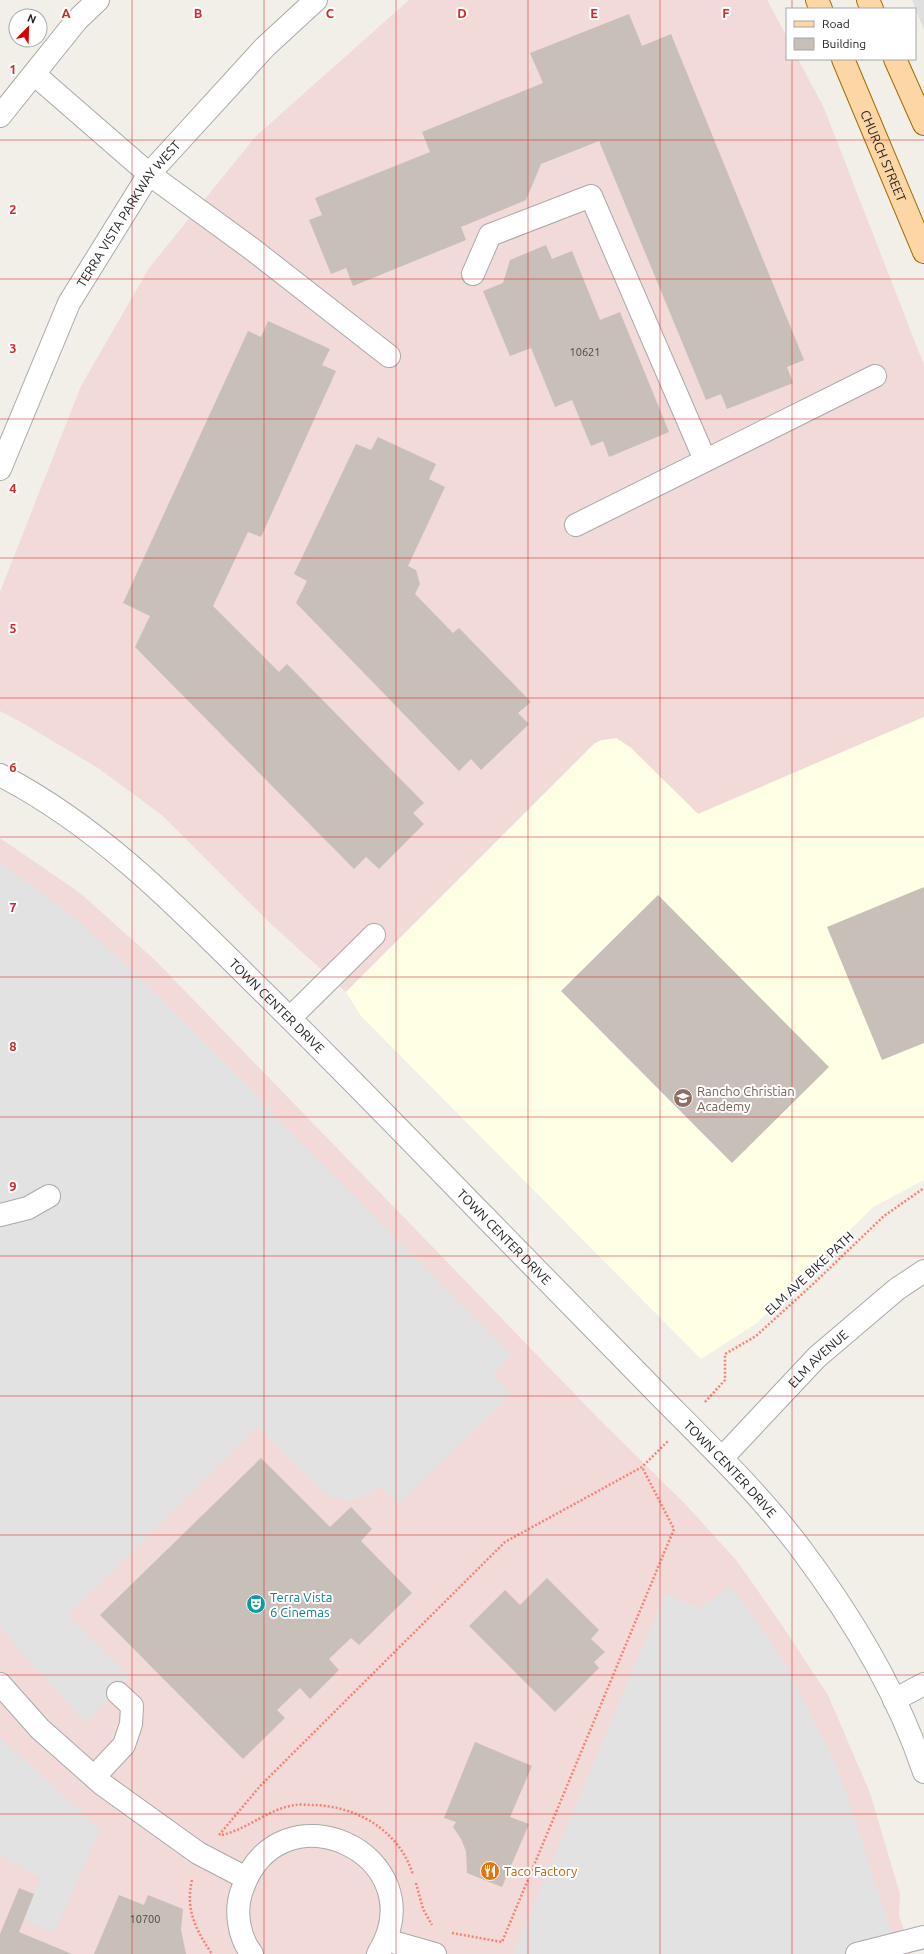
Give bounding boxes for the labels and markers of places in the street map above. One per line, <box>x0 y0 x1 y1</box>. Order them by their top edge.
place label: Rancho Christian Academy <box>697 1084 795 1113</box>
school or university icon: Rancho Christian Academy <box>672 1087 694 1109</box>
place label: Terra Vista 6 Cinemas <box>270 1590 333 1619</box>
theatre icon: Terra Vista 6 Cinemas <box>245 1593 267 1615</box>
restaurant icon: Taco Factory <box>479 1860 501 1882</box>
place label: Taco Factory <box>504 1864 577 1878</box>

